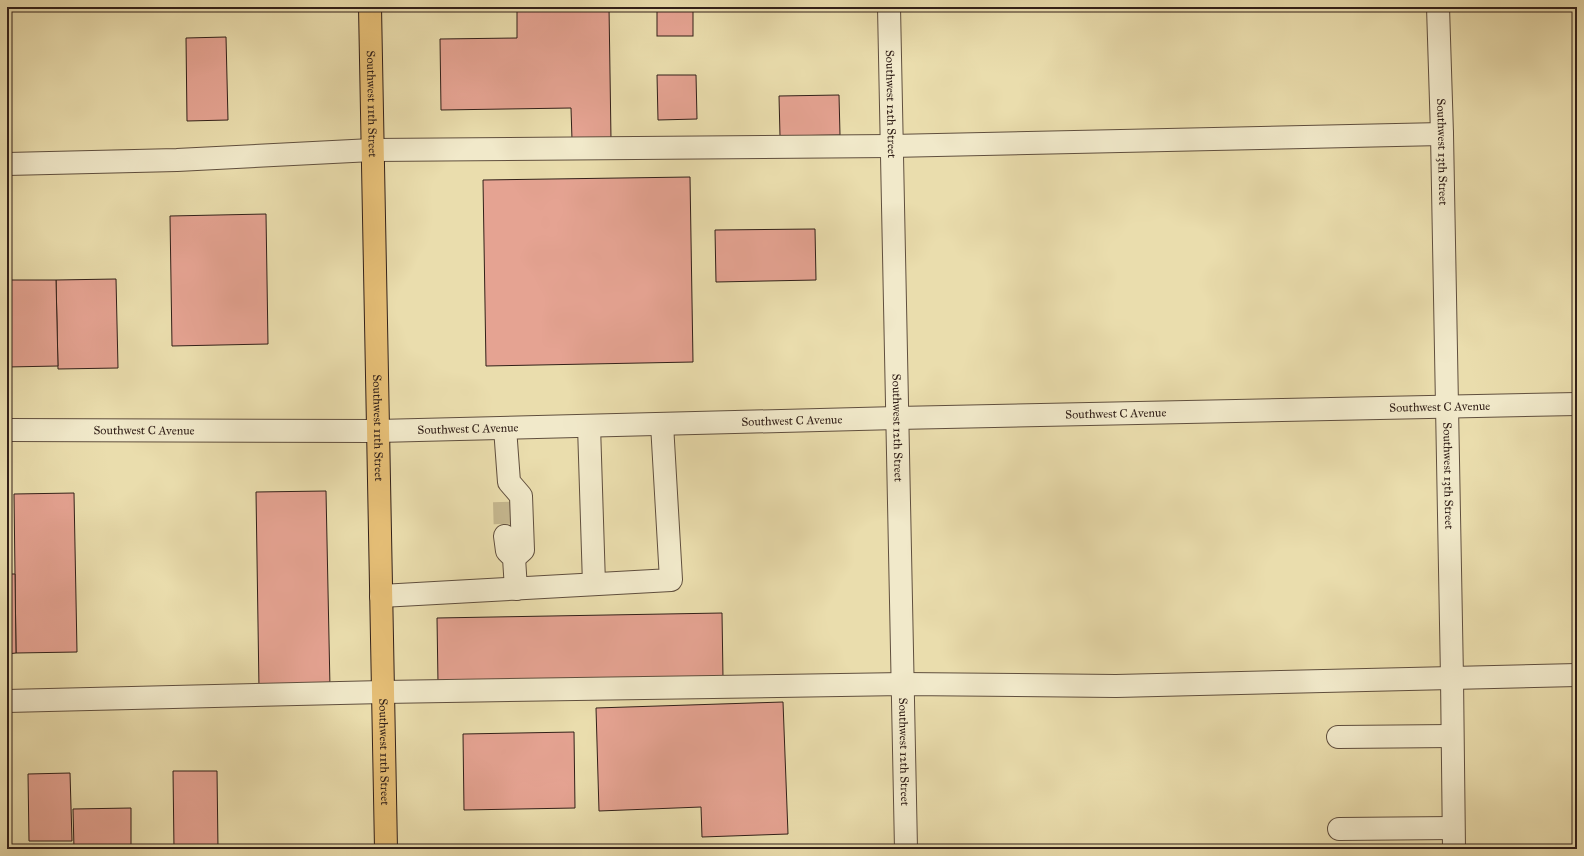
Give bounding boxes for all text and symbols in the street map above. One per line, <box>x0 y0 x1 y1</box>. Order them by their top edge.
street label: Southwest 11th Street <box>364 50 380 158</box>
street label: Southwest 12th Street <box>883 50 899 159</box>
street label: Southwest 13th Street <box>1434 98 1450 206</box>
street label: Southwest 11th Street <box>370 374 386 482</box>
street label: Southwest 12th Street <box>889 374 906 483</box>
street label: Southwest C Avenue <box>1389 399 1490 415</box>
street label: Southwest C Avenue <box>1065 405 1166 422</box>
street label: Southwest C Avenue <box>741 412 843 429</box>
street label: Southwest C Avenue <box>417 420 519 437</box>
street label: Southwest 13th Street <box>1440 422 1456 530</box>
street label: Southwest C Avenue <box>93 423 195 438</box>
street label: Southwest 11th Street <box>376 698 392 806</box>
street label: Southwest 12th Street <box>896 698 912 807</box>

